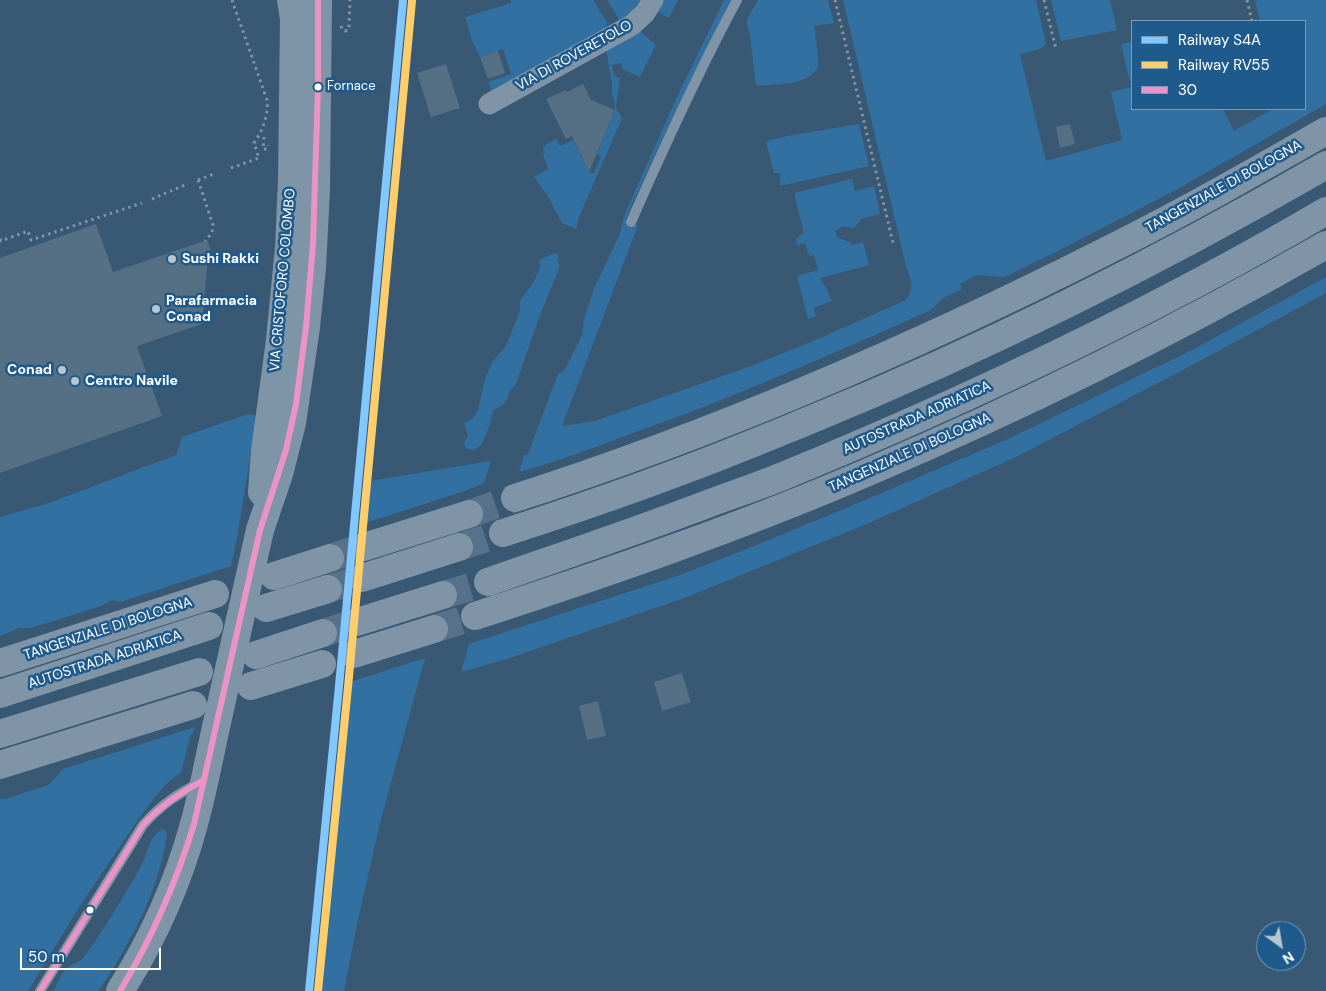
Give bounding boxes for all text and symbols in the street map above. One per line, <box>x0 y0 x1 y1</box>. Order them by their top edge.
street label: VIA DI ROVERETOLO <box>513 17 635 95</box>
legend <box>1131 20 1306 110</box>
text: Railway S4A <box>1178 30 1261 50</box>
text: Railway RV55 <box>1178 55 1270 75</box>
place label: Fornace <box>327 79 376 95</box>
text: 30 <box>1178 80 1197 100</box>
marker: Fornace <box>313 82 323 92</box>
street label: TANGENZIALE DI BOLOGNA <box>1143 137 1305 237</box>
street label: VIA CRISTOFORO COLOMBO <box>267 188 299 372</box>
place label: Sushi Rakki <box>182 251 259 267</box>
marker: Sushi Rakki <box>166 253 178 265</box>
place label: Parafarmacia Conad <box>166 293 257 326</box>
marker: Parafarmacia Conad <box>150 303 162 315</box>
place label: Conad <box>7 362 52 378</box>
marker: Conad <box>56 364 68 376</box>
place label: Centro Navile <box>85 373 178 389</box>
marker: Centro Navile <box>69 375 81 387</box>
street label: AUTOSTRADA ADRIATICA <box>840 378 994 458</box>
street label: TANGENZIALE DI BOLOGNA <box>826 410 994 496</box>
street label: TANGENZIALE DI BOLOGNA <box>22 594 194 664</box>
street label: AUTOSTRADA ADRIATICA <box>26 627 184 693</box>
unlabelled marker <box>85 905 95 915</box>
north arrow <box>1256 921 1306 971</box>
scale bar <box>22 938 164 970</box>
text: 50 m <box>28 947 65 967</box>
text: N <box>1279 948 1298 968</box>

